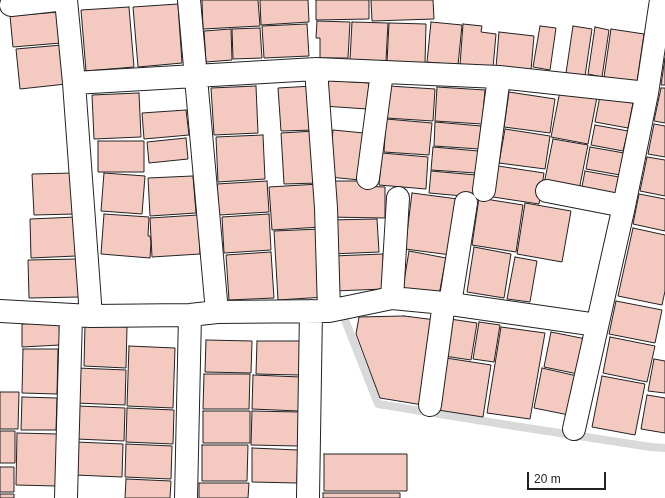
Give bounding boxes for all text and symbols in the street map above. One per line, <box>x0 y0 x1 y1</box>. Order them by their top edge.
scale bar <box>529 464 608 490</box>
text: 20 m <box>534 472 561 486</box>

